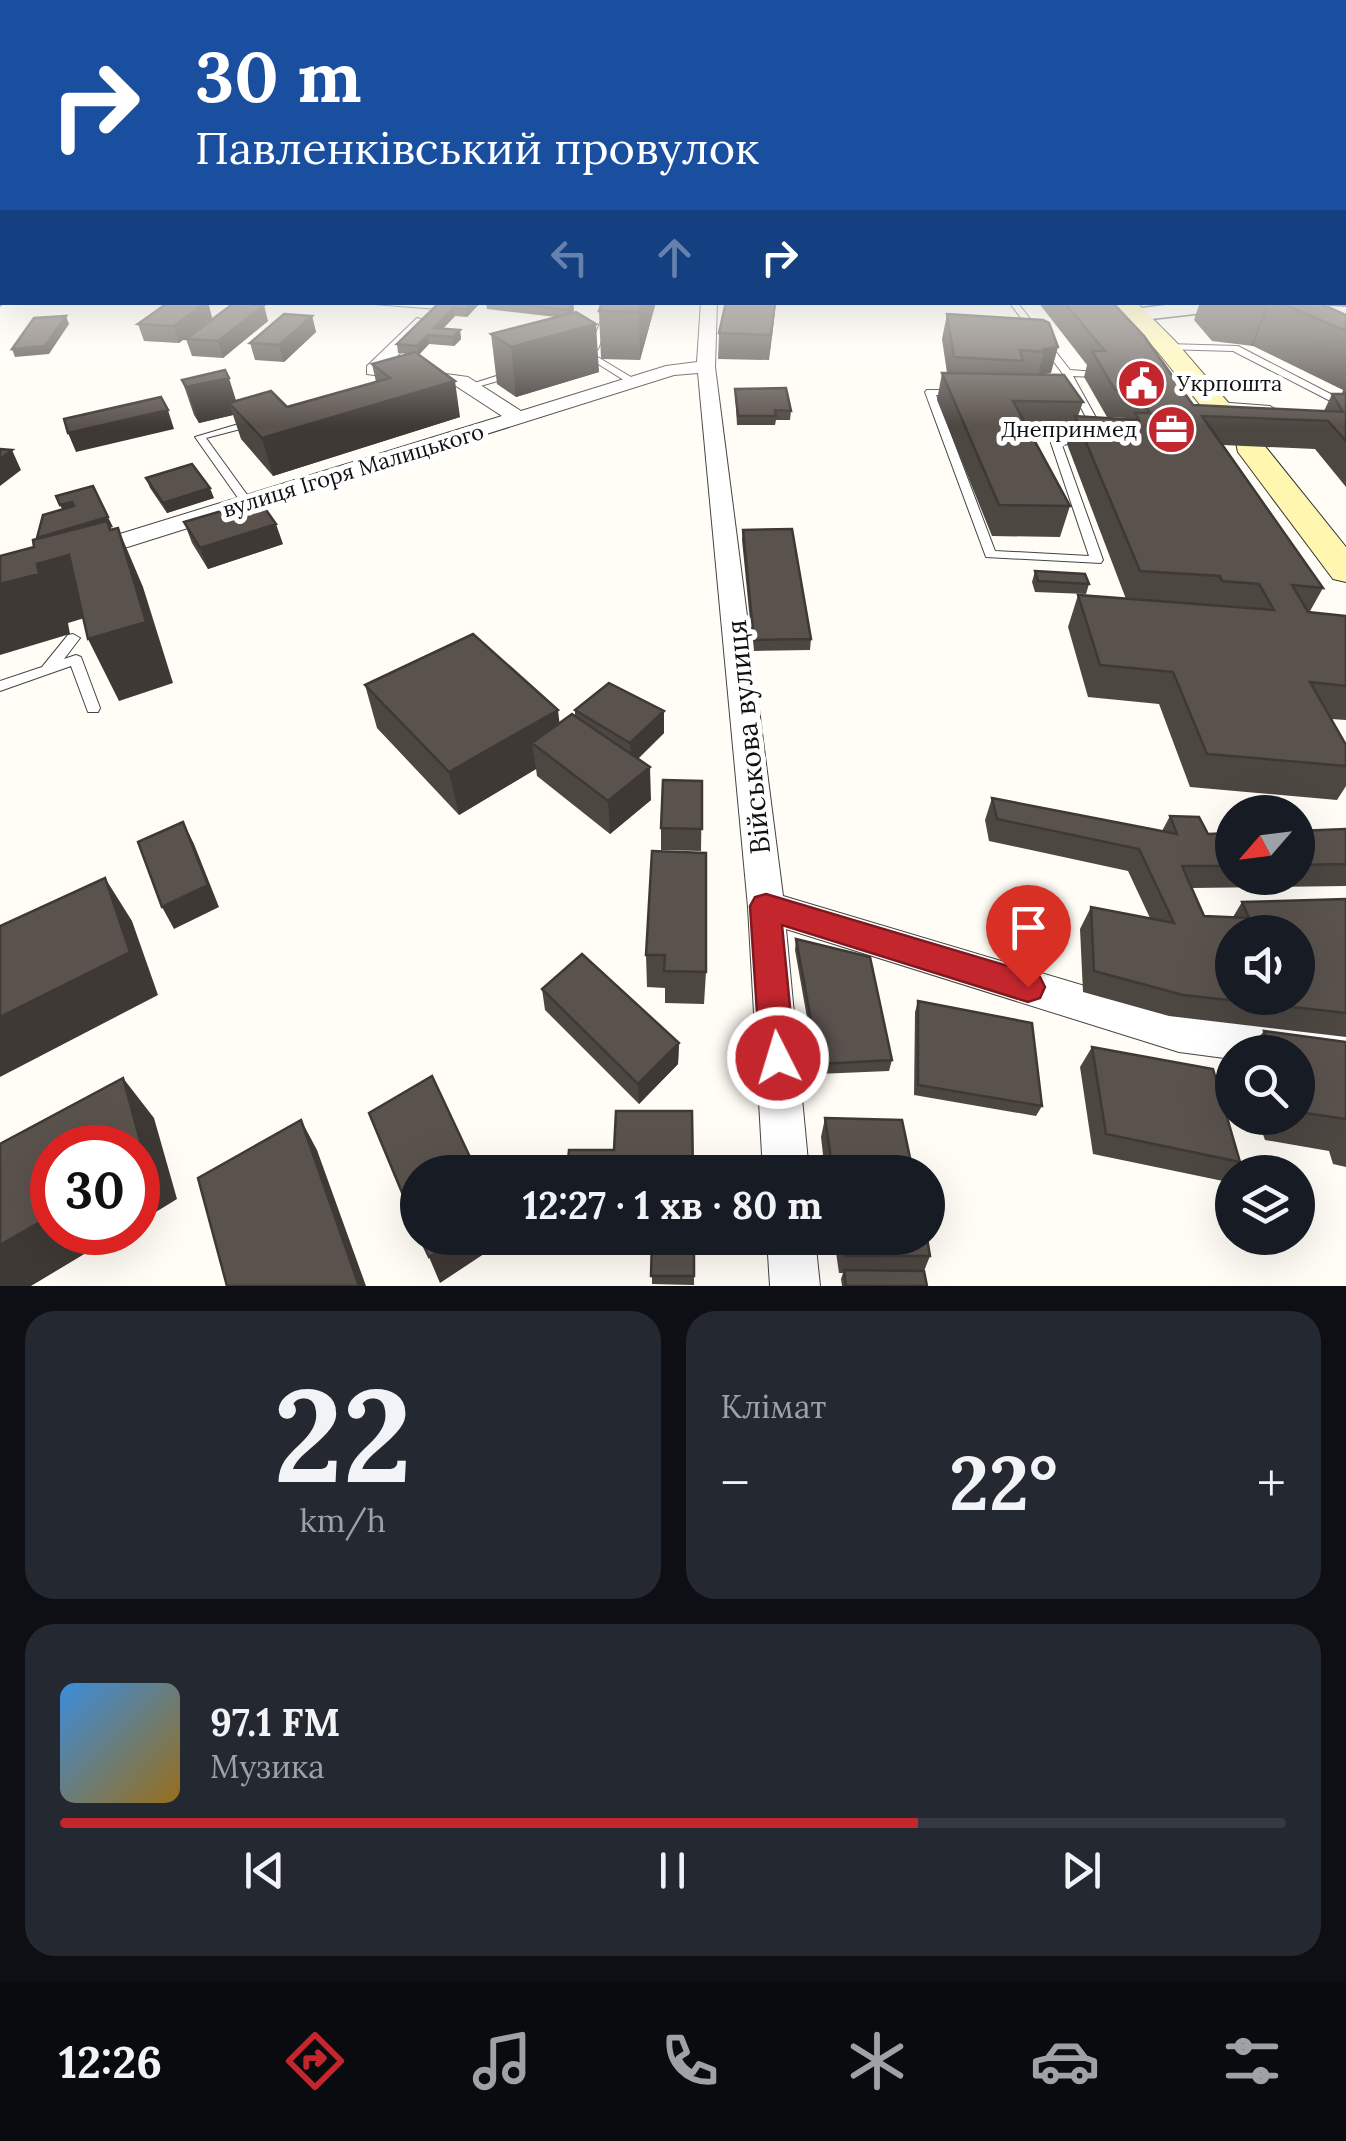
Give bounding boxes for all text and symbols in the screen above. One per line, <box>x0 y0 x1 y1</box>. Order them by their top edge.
text: 30 m <box>195 32 362 121</box>
icon: right <box>30 40 160 170</box>
text: Павленківський провулок <box>195 119 759 176</box>
icon: left <box>542 230 597 285</box>
icon: ahead <box>647 230 702 285</box>
icon: right <box>752 230 807 285</box>
public building icon: Укрпошта <box>1116 357 1168 409</box>
place label: Укрпошта <box>1176 369 1282 397</box>
office icon: Днепринмед <box>1146 403 1198 455</box>
place label: Днепринмед <box>1001 415 1137 443</box>
street label: вулиця Ігоря Малицького <box>219 417 487 523</box>
street label: Військова вулиця <box>718 618 778 856</box>
north arrow <box>1215 795 1315 895</box>
map controls <box>1215 795 1315 1255</box>
pin <box>986 885 1071 988</box>
icon: arrive <box>1001 900 1056 955</box>
button: sound <box>1215 915 1315 1015</box>
position arrow <box>726 1006 830 1110</box>
button: search <box>1215 1035 1315 1135</box>
speed limit sign: 30 <box>30 1125 160 1255</box>
button: layers <box>1215 1155 1315 1255</box>
text: 12:27 · 1 хв · 80 m <box>523 1181 822 1229</box>
text: 22 <box>273 1351 412 1518</box>
text: Клімат <box>721 1386 826 1427</box>
text: 22° <box>949 1435 1058 1531</box>
text: − <box>721 1448 750 1518</box>
text: + <box>1257 1448 1286 1518</box>
text: km/h <box>300 1500 386 1541</box>
text: 97.1 FM <box>210 1698 340 1746</box>
text: Музика <box>210 1746 325 1787</box>
icon: previous <box>237 1843 292 1898</box>
icon: pause <box>645 1843 700 1898</box>
icon: next <box>1054 1843 1109 1898</box>
icon: directions <box>280 2026 350 2096</box>
icon: music <box>467 2026 537 2096</box>
icon: phone <box>655 2026 725 2096</box>
icon: climate <box>842 2026 912 2096</box>
icon: car <box>1030 2026 1100 2096</box>
icon: filters <box>1217 2026 1287 2096</box>
text: 12:26 <box>59 2033 162 2090</box>

